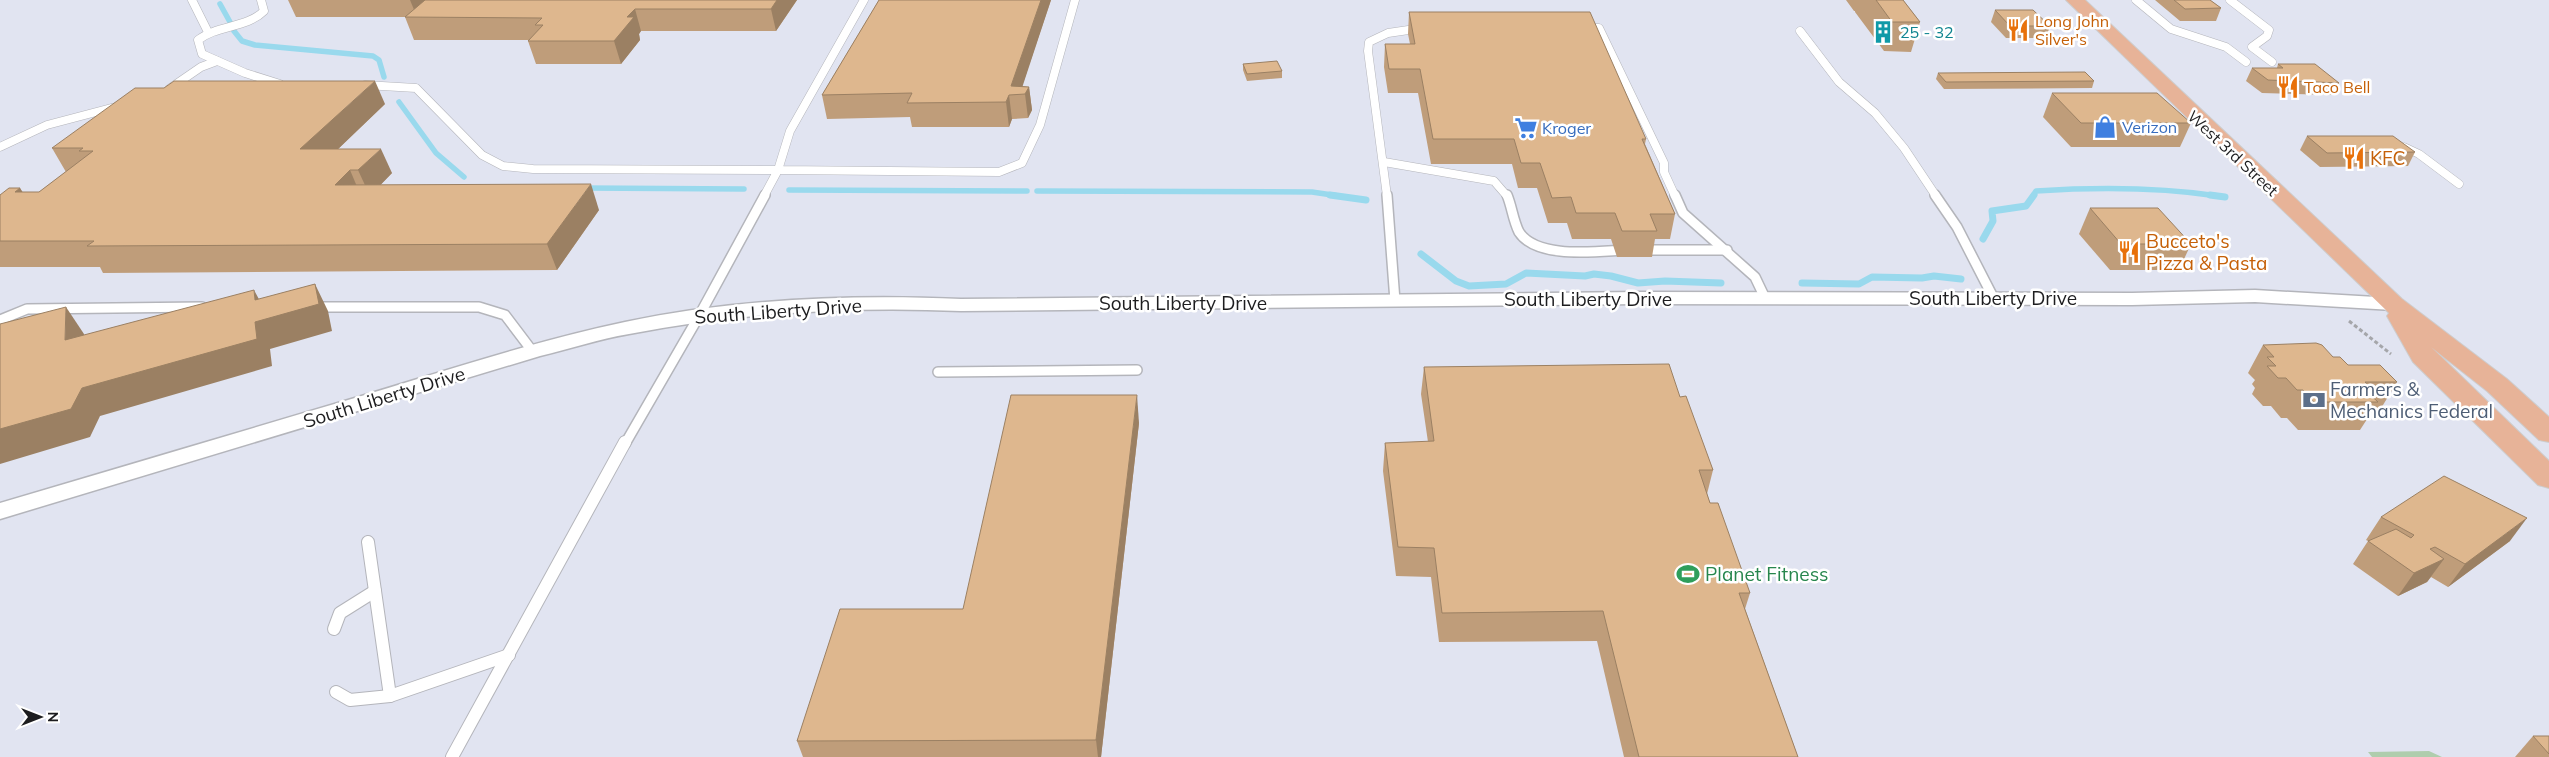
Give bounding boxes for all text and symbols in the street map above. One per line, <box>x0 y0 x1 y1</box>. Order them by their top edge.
place label: Long John Silver's <box>2035 11 2109 49</box>
restaurant icon: Long John Silver's <box>2005 17 2031 43</box>
building icon: 25 - 32 <box>1870 19 1896 45</box>
place label: 25 - 32 <box>1900 22 1954 42</box>
restaurant icon: Taco Bell <box>2275 74 2301 100</box>
place label: Taco Bell <box>2304 77 2370 97</box>
street label: West 3rd Street <box>2184 106 2283 200</box>
shop icon: Verizon <box>2092 114 2118 140</box>
supermarket icon: Kroger <box>1513 115 1539 141</box>
place label: Verizon <box>2122 117 2177 137</box>
place label: Kroger <box>1542 118 1591 138</box>
restaurant icon: KFC <box>2341 145 2367 171</box>
place label: KFC <box>2370 146 2405 170</box>
place label: Bucceto's Pizza & Pasta <box>2146 229 2267 275</box>
restaurant icon: Bucceto's Pizza & Pasta <box>2116 239 2142 265</box>
street label: South Liberty Drive <box>1909 286 2077 310</box>
street label: South Liberty Drive <box>1504 287 1672 311</box>
street label: South Liberty Drive <box>1099 291 1267 315</box>
street label: South Liberty Drive <box>693 293 863 329</box>
street label: South Liberty Drive <box>300 361 468 433</box>
place label: Farmers & Mechanics Federal <box>2330 377 2493 423</box>
bank icon: Farmers & Mechanics Federal <box>2301 387 2327 413</box>
sports icon: Planet Fitness <box>1675 561 1701 587</box>
place label: Planet Fitness <box>1705 562 1829 586</box>
north arrow <box>15 692 65 742</box>
text: N <box>44 712 62 722</box>

